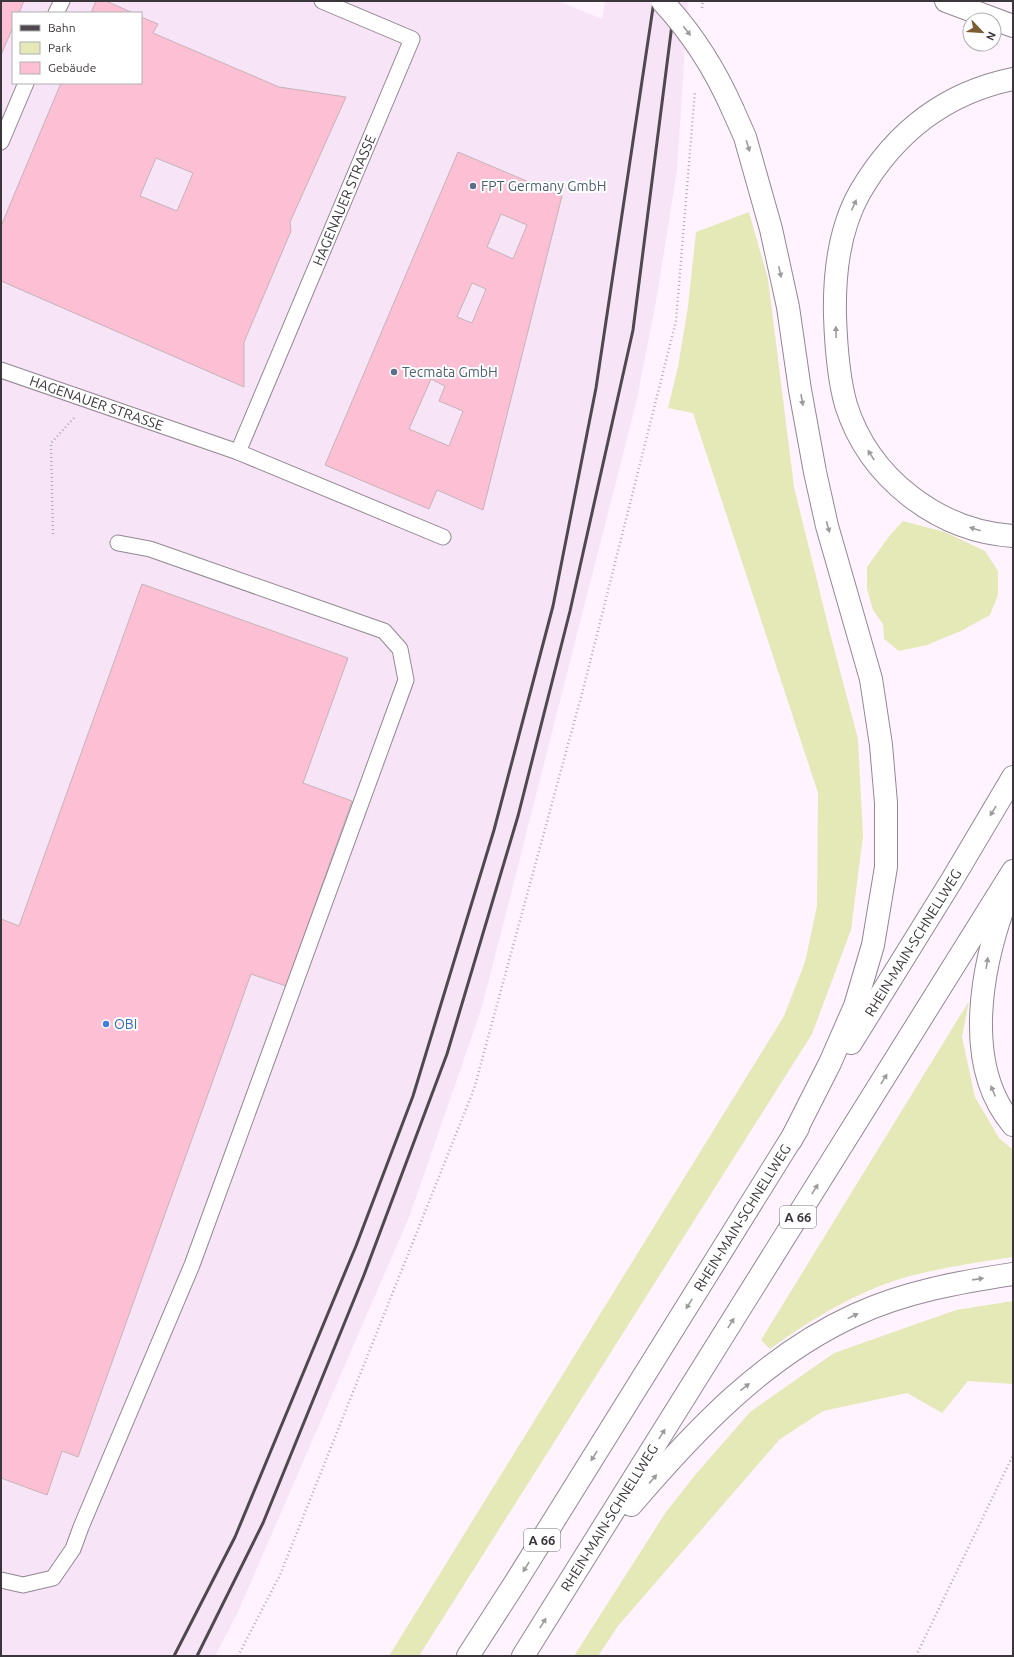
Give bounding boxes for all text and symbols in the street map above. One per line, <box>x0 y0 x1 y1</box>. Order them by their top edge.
legend <box>12 12 142 84</box>
north arrow <box>962 12 1002 52</box>
text: Bahn <box>48 21 76 34</box>
one-way arrow <box>683 26 691 37</box>
text: N <box>984 30 998 42</box>
text: Park <box>48 41 72 54</box>
text: Gebäude <box>48 61 96 74</box>
street label: HAGENAUER STRASSE <box>309 132 379 268</box>
one-way arrow <box>745 140 751 152</box>
place label: FPT Germany GmbH <box>481 178 606 194</box>
marker: FPT Germany GmbH <box>468 181 478 191</box>
one-way arrow <box>852 198 858 210</box>
one-way arrow <box>778 265 784 278</box>
one-way arrow <box>833 325 839 338</box>
place label: Tecmata GmbH <box>402 364 498 380</box>
marker: Tecmata GmbH <box>389 367 399 377</box>
street label: HAGENAUER STRASSE <box>27 372 166 434</box>
one-way arrow <box>799 394 805 406</box>
one-way arrow <box>867 450 875 460</box>
one-way arrow <box>825 521 831 533</box>
one-way arrow <box>968 526 980 532</box>
one-way arrow <box>990 805 997 817</box>
street label: RHEIN-MAIN-SCHNELLWEG <box>862 866 965 1019</box>
one-way arrow <box>984 957 990 969</box>
place label: OBI <box>114 1016 137 1032</box>
marker: OBI <box>101 1019 111 1029</box>
one-way arrow <box>880 1074 888 1084</box>
one-way arrow <box>990 1086 996 1097</box>
street label: RHEIN-MAIN-SCHNELLWEG <box>690 1141 794 1294</box>
one-way arrow <box>811 1184 819 1195</box>
road number: A 66 <box>780 1206 816 1228</box>
one-way arrow <box>972 1276 984 1282</box>
one-way arrow <box>685 1298 692 1310</box>
one-way arrow <box>848 1313 859 1319</box>
one-way arrow <box>728 1317 735 1329</box>
one-way arrow <box>740 1383 751 1392</box>
one-way arrow <box>659 1428 666 1440</box>
street label: RHEIN-MAIN-SCHNELLWEG <box>557 1441 661 1594</box>
one-way arrow <box>591 1450 598 1462</box>
one-way arrow <box>649 1474 658 1484</box>
road number: A 66 <box>524 1529 560 1551</box>
one-way arrow <box>522 1561 529 1573</box>
one-way arrow <box>540 1617 547 1629</box>

